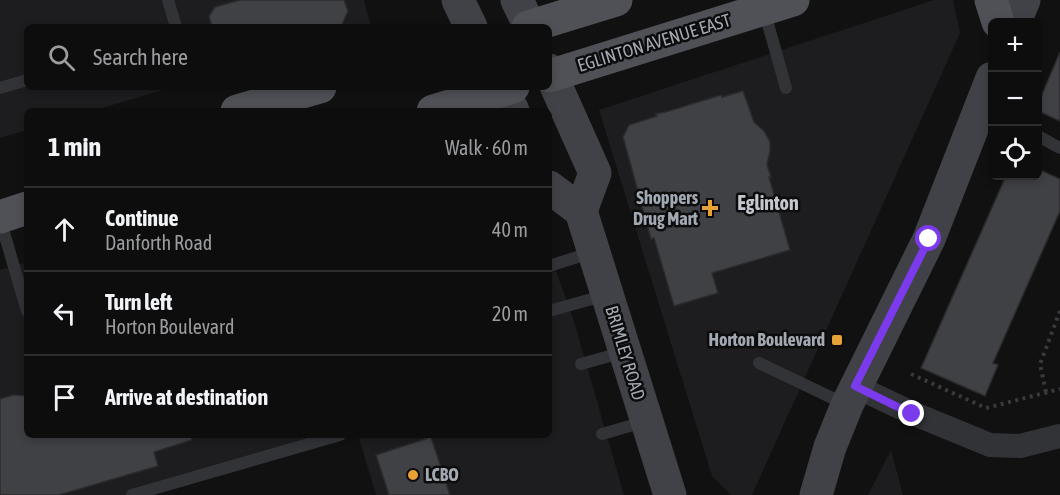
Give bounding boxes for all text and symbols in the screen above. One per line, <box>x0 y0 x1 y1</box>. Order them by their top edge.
street label: EGLINTON AVENUE EAST <box>575 9 733 76</box>
map controls <box>988 18 1042 180</box>
button: + <box>988 18 1042 72</box>
search box <box>24 24 552 90</box>
icon: search <box>45 41 78 74</box>
text: Search here <box>93 44 188 70</box>
button: − <box>988 72 1042 126</box>
button: locate <box>988 126 1042 180</box>
text: 1 min <box>48 132 101 162</box>
text: Walk · 60 m <box>445 136 528 159</box>
place label: Shoppers Drug Mart <box>633 187 699 229</box>
district label: Eglinton <box>737 191 799 214</box>
marker: Shoppers Drug Mart <box>703 201 717 215</box>
text: Continue <box>105 205 179 231</box>
icon: ahead <box>48 213 81 246</box>
text: 40 m <box>492 218 528 241</box>
route start <box>915 225 941 251</box>
text: Danforth Road <box>105 231 212 254</box>
text: Turn left <box>105 289 172 315</box>
icon: left <box>48 297 81 330</box>
text: 20 m <box>492 302 528 325</box>
street label: BRIMLEY ROAD <box>601 303 650 403</box>
text: Horton Boulevard <box>105 315 234 338</box>
place label: Horton Boulevard <box>709 329 825 350</box>
marker: Horton Boulevard <box>830 333 844 347</box>
icon: arrive <box>48 381 81 414</box>
text: Arrive at destination <box>105 384 268 410</box>
route end <box>898 400 924 426</box>
place label: LCBO <box>425 464 459 485</box>
marker: LCBO <box>406 468 420 482</box>

